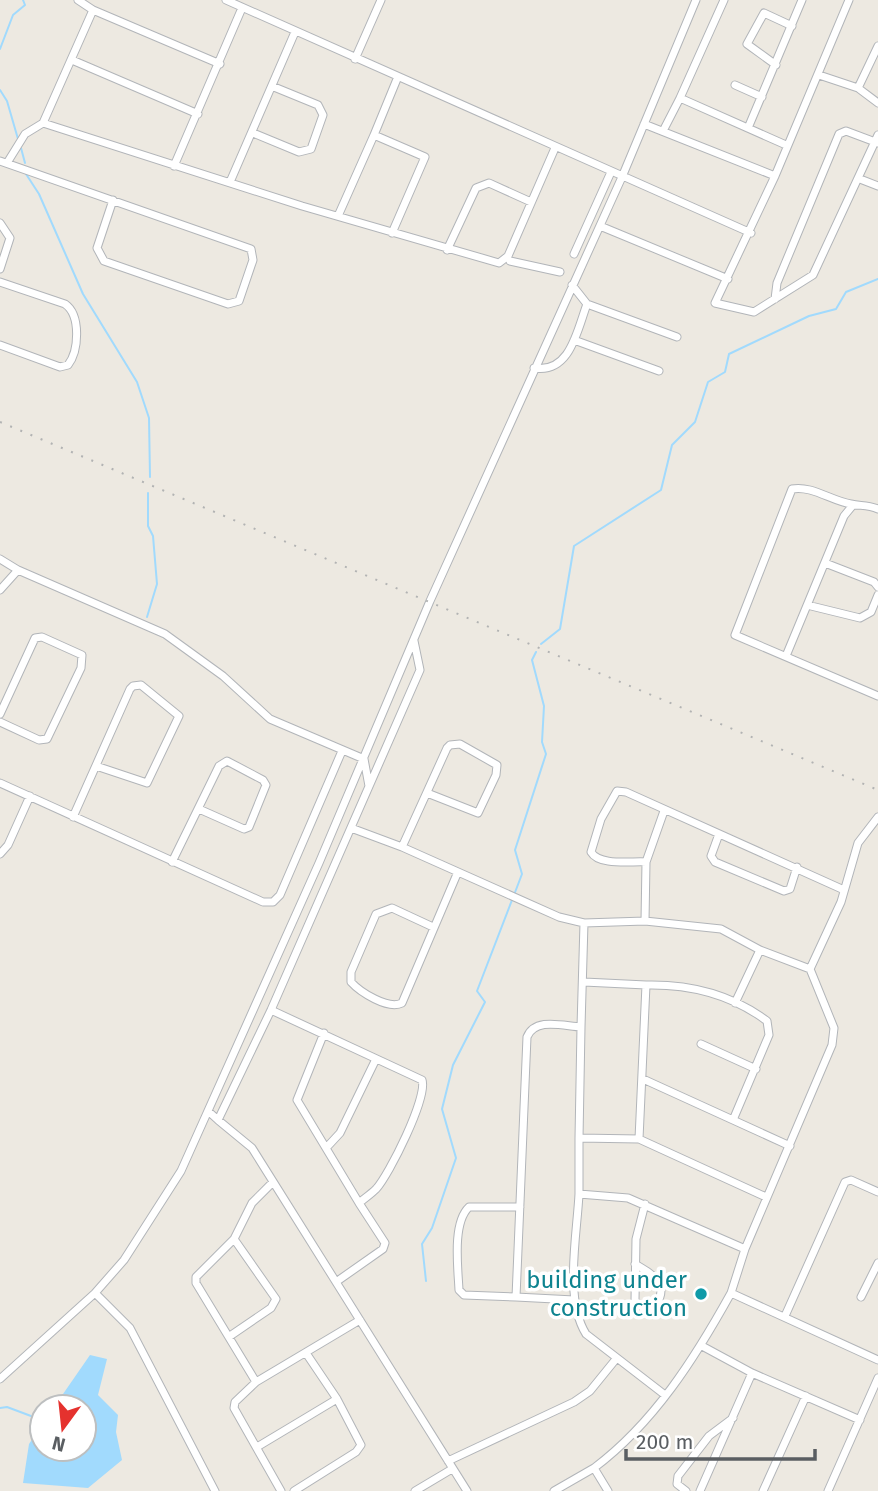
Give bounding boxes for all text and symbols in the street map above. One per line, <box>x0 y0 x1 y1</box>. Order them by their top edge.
place label: building under construction <box>526 1266 688 1322</box>
marker: building under construction <box>693 1286 709 1302</box>
north arrow <box>28 1393 98 1463</box>
scale bar <box>626 1418 815 1462</box>
text: 200 m <box>636 1429 693 1455</box>
text: N <box>50 1431 68 1457</box>

